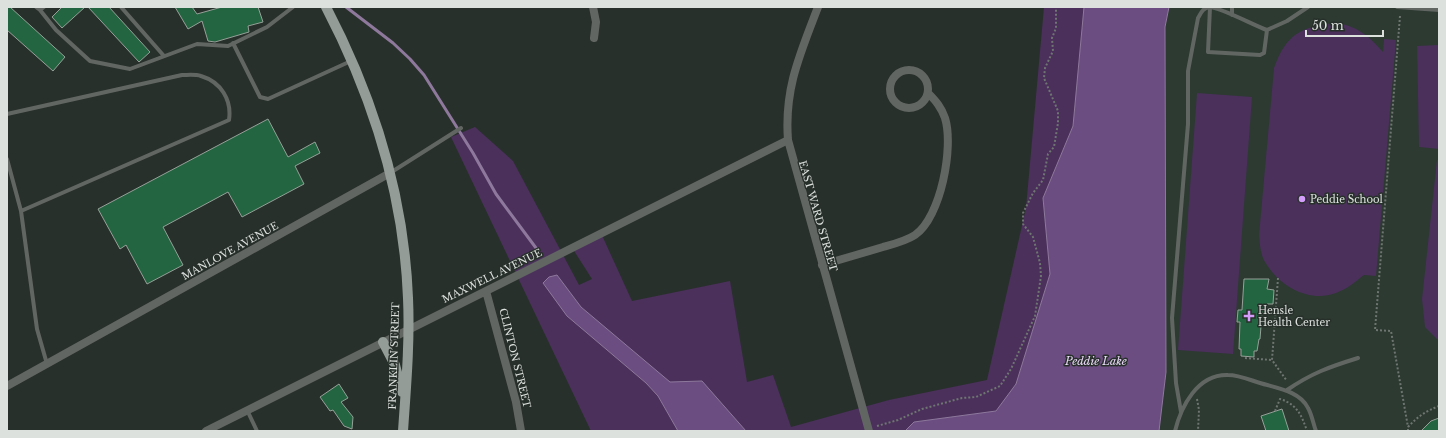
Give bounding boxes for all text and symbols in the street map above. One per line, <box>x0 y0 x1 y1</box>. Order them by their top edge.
scale bar <box>1306 12 1383 38</box>
text: 50 m <box>1312 18 1344 33</box>
street label: EAST WARD STREET <box>796 159 840 273</box>
place label: Peddie School <box>1310 193 1383 206</box>
marker: Peddie School <box>1297 194 1307 204</box>
street label: MANLOVE AVENUE <box>179 219 281 283</box>
street label: MAXWELL AVENUE <box>440 246 544 306</box>
street label: FRANKLIN STREET <box>386 302 402 410</box>
place label: Hensle Health Center <box>1258 304 1330 329</box>
street label: CLINTON STREET <box>496 307 534 409</box>
marker: Hensle Health Center <box>1243 310 1255 322</box>
water label: Peddie Lake <box>1064 354 1127 368</box>

